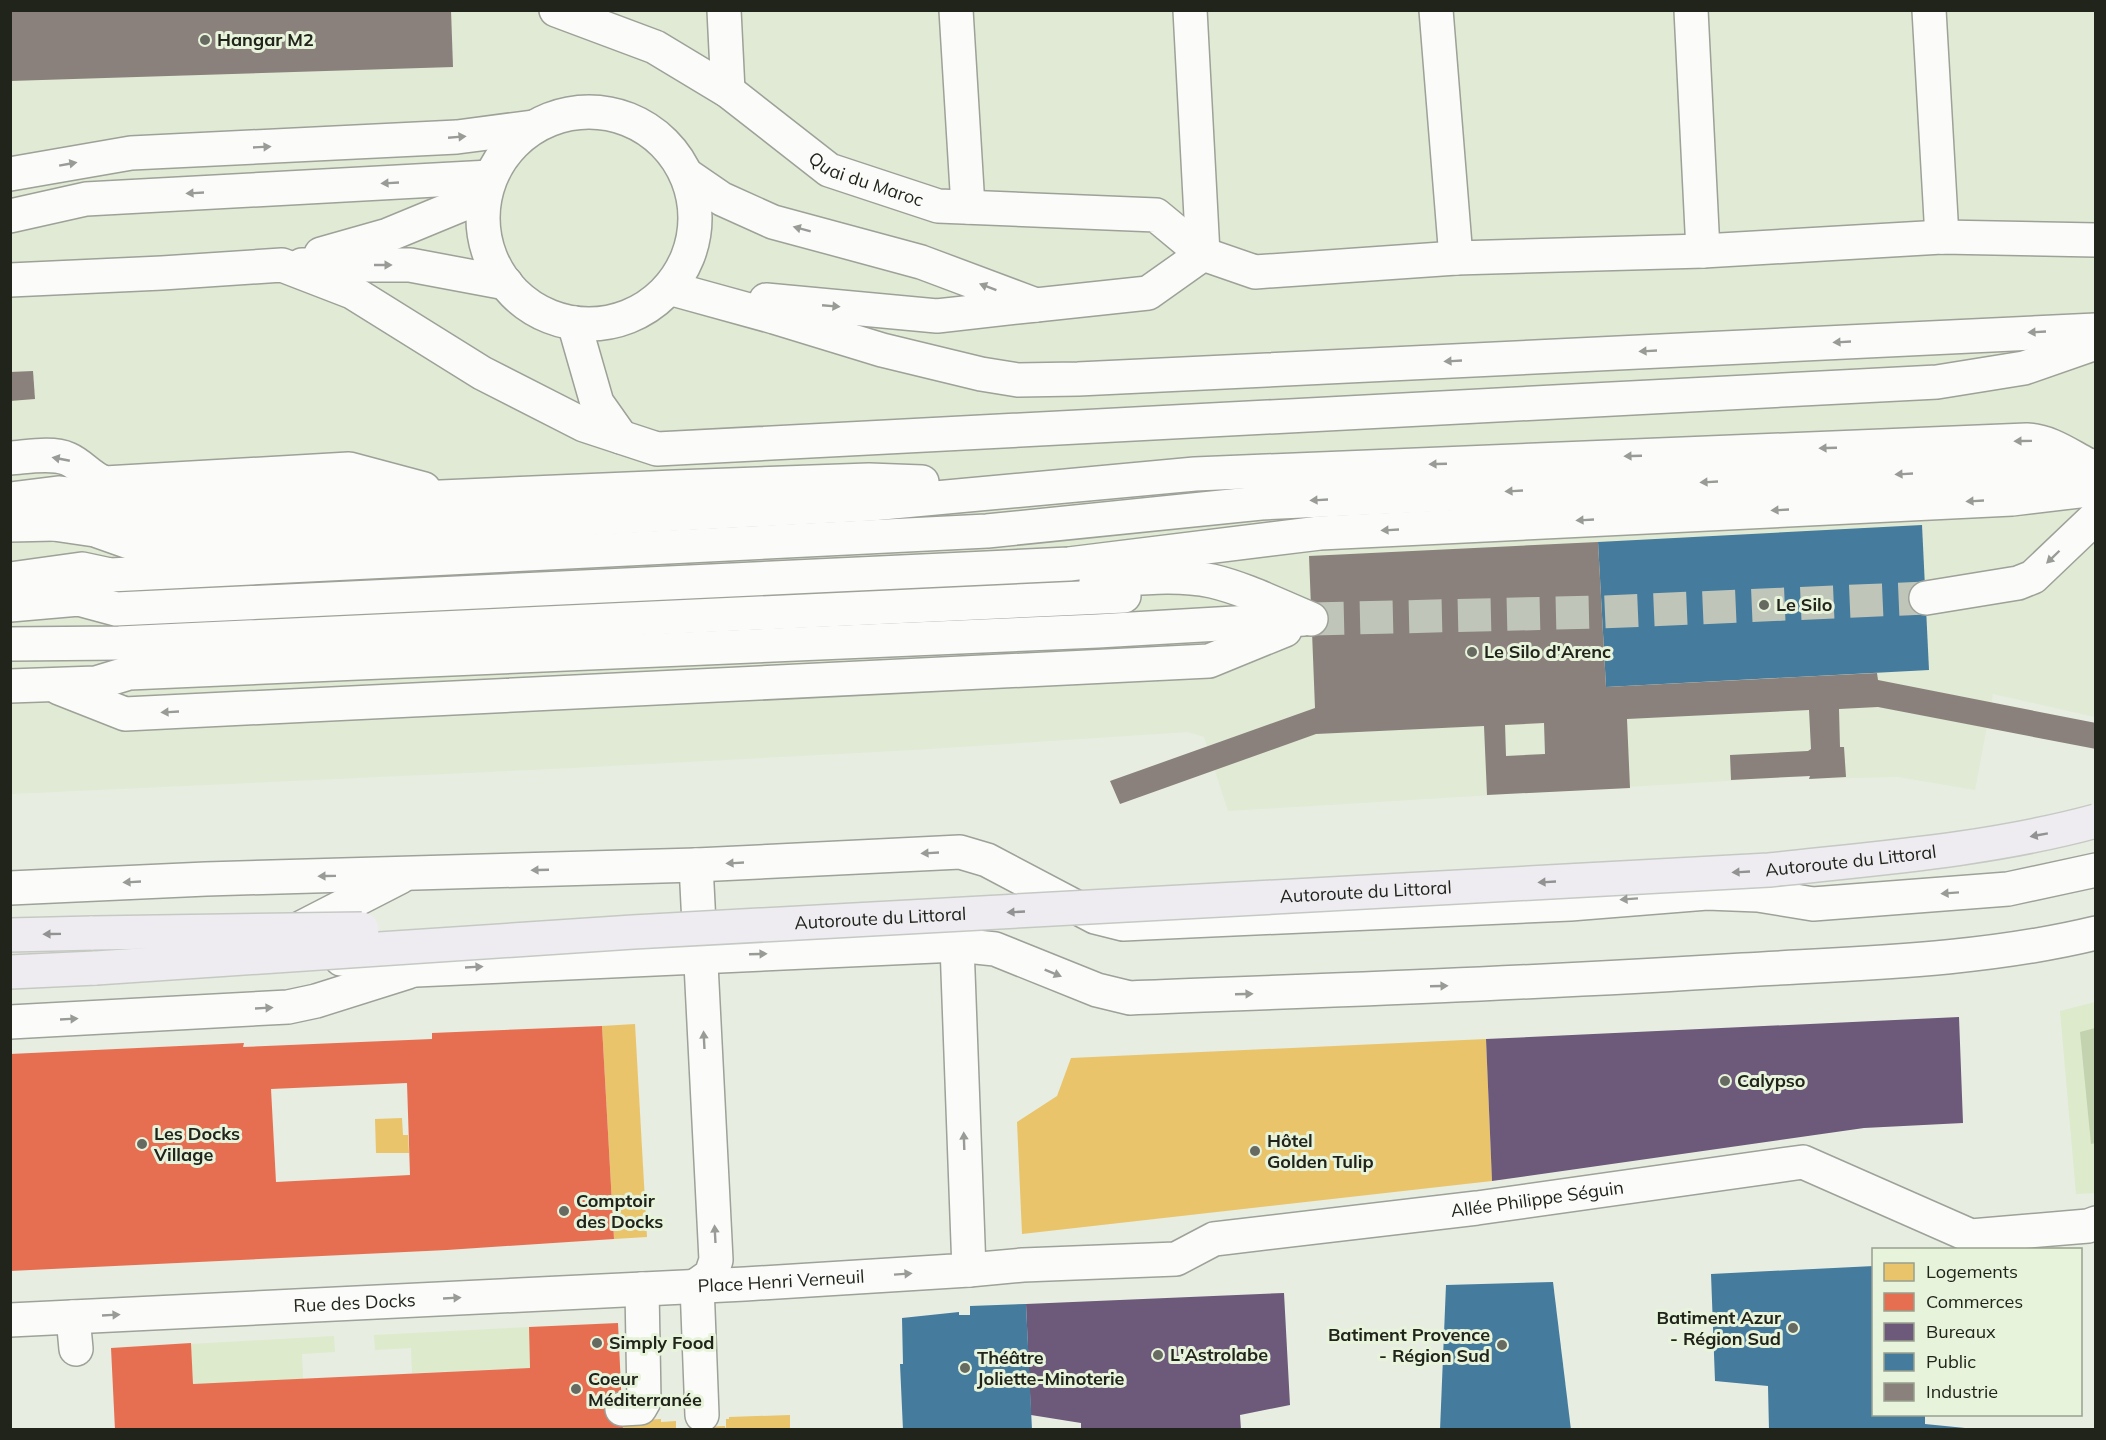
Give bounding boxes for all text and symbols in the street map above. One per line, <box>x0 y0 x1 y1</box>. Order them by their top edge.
place label: Hangar M2 <box>217 28 314 51</box>
marker: Hangar M2 <box>198 33 212 47</box>
one-way arrow <box>447 132 466 142</box>
one-way arrow <box>252 142 271 151</box>
street label: Quai du Maroc <box>804 146 927 211</box>
one-way arrow <box>59 159 78 168</box>
one-way arrow <box>381 179 400 188</box>
one-way arrow <box>186 188 205 197</box>
one-way arrow <box>793 224 811 234</box>
one-way arrow <box>373 260 392 270</box>
one-way arrow <box>979 282 997 291</box>
one-way arrow <box>822 301 841 311</box>
one-way arrow <box>2028 328 2047 337</box>
one-way arrow <box>1833 337 1852 346</box>
one-way arrow <box>1638 347 1657 356</box>
one-way arrow <box>1443 356 1462 365</box>
one-way arrow <box>2013 436 2032 445</box>
one-way arrow <box>1818 444 1837 453</box>
one-way arrow <box>1624 452 1643 461</box>
one-way arrow <box>51 454 70 463</box>
one-way arrow <box>1429 459 1448 469</box>
one-way arrow <box>1894 469 1913 478</box>
one-way arrow <box>1699 478 1718 487</box>
one-way arrow <box>1505 487 1524 496</box>
one-way arrow <box>1310 496 1329 505</box>
one-way arrow <box>1965 496 1984 505</box>
one-way arrow <box>1770 506 1789 515</box>
one-way arrow <box>1576 515 1595 524</box>
one-way arrow <box>1381 525 1400 534</box>
one-way arrow <box>2047 550 2061 564</box>
place label: Le Silo <box>1776 593 1832 616</box>
marker: Le Silo <box>1757 598 1771 612</box>
place label: Le Silo d'Arenc <box>1484 640 1611 663</box>
marker: Le Silo d'Arenc <box>1465 645 1479 659</box>
one-way arrow <box>161 707 180 716</box>
one-way arrow <box>2029 831 2048 840</box>
street label: Autoroute du Littoral <box>1764 840 1938 881</box>
one-way arrow <box>920 849 939 858</box>
one-way arrow <box>725 858 744 868</box>
one-way arrow <box>531 865 550 875</box>
one-way arrow <box>1732 867 1751 876</box>
one-way arrow <box>318 871 337 881</box>
street label: Autoroute du Littoral <box>1279 875 1452 908</box>
one-way arrow <box>123 878 142 887</box>
one-way arrow <box>1537 878 1556 887</box>
one-way arrow <box>1941 888 1960 898</box>
one-way arrow <box>1620 894 1639 904</box>
street label: Autoroute du Littoral <box>794 902 967 934</box>
one-way arrow <box>1007 907 1026 916</box>
one-way arrow <box>42 929 61 939</box>
one-way arrow <box>749 949 768 958</box>
one-way arrow <box>465 963 484 972</box>
one-way arrow <box>1045 968 1063 978</box>
one-way arrow <box>1429 981 1448 990</box>
one-way arrow <box>1234 989 1253 998</box>
one-way arrow <box>254 1004 273 1013</box>
one-way arrow <box>59 1014 78 1023</box>
one-way arrow <box>700 1030 709 1049</box>
place label: Calypso <box>1737 1069 1805 1092</box>
marker: Calypso <box>1718 1074 1732 1088</box>
place label: Les Docks Village <box>153 1122 240 1166</box>
place label: Hôtel Golden Tulip <box>1267 1129 1374 1173</box>
one-way arrow <box>959 1132 969 1151</box>
marker: Les Docks Village <box>135 1137 149 1151</box>
marker: Hôtel Golden Tulip <box>1248 1144 1262 1158</box>
street label: Allée Philippe Séguin <box>1449 1175 1625 1222</box>
place label: Comptoir des Docks <box>576 1189 663 1233</box>
marker: Comptoir des Docks <box>557 1204 571 1218</box>
one-way arrow <box>710 1225 719 1244</box>
legend <box>1872 1248 2082 1416</box>
text: Logements <box>1926 1260 2018 1283</box>
street label: Place Henri Verneuil <box>697 1265 865 1297</box>
one-way arrow <box>893 1269 912 1279</box>
street label: Rue des Docks <box>293 1288 416 1317</box>
text: Commerces <box>1926 1290 2023 1313</box>
one-way arrow <box>443 1293 462 1302</box>
place label: Batiment Azur - Région Sud <box>1657 1306 1782 1350</box>
one-way arrow <box>101 1311 120 1320</box>
text: Bureaux <box>1926 1320 1996 1343</box>
marker: Batiment Azur - Région Sud <box>1786 1321 1800 1335</box>
place label: Batiment Provence - Région Sud <box>1328 1323 1490 1367</box>
place label: Simply Food <box>609 1331 715 1354</box>
marker: Simply Food <box>590 1336 604 1350</box>
marker: Batiment Provence - Région Sud <box>1495 1338 1509 1352</box>
place label: L'Astrolabe <box>1170 1343 1268 1366</box>
place label: Théâtre Joliette-Minoterie <box>977 1346 1125 1390</box>
marker: L'Astrolabe <box>1151 1348 1165 1362</box>
text: Public <box>1926 1350 1976 1373</box>
marker: Théâtre Joliette-Minoterie <box>958 1361 972 1375</box>
place label: Coeur Méditerranée <box>588 1367 702 1411</box>
text: Industrie <box>1926 1380 1998 1403</box>
marker: Coeur Méditerranée <box>569 1382 583 1396</box>

